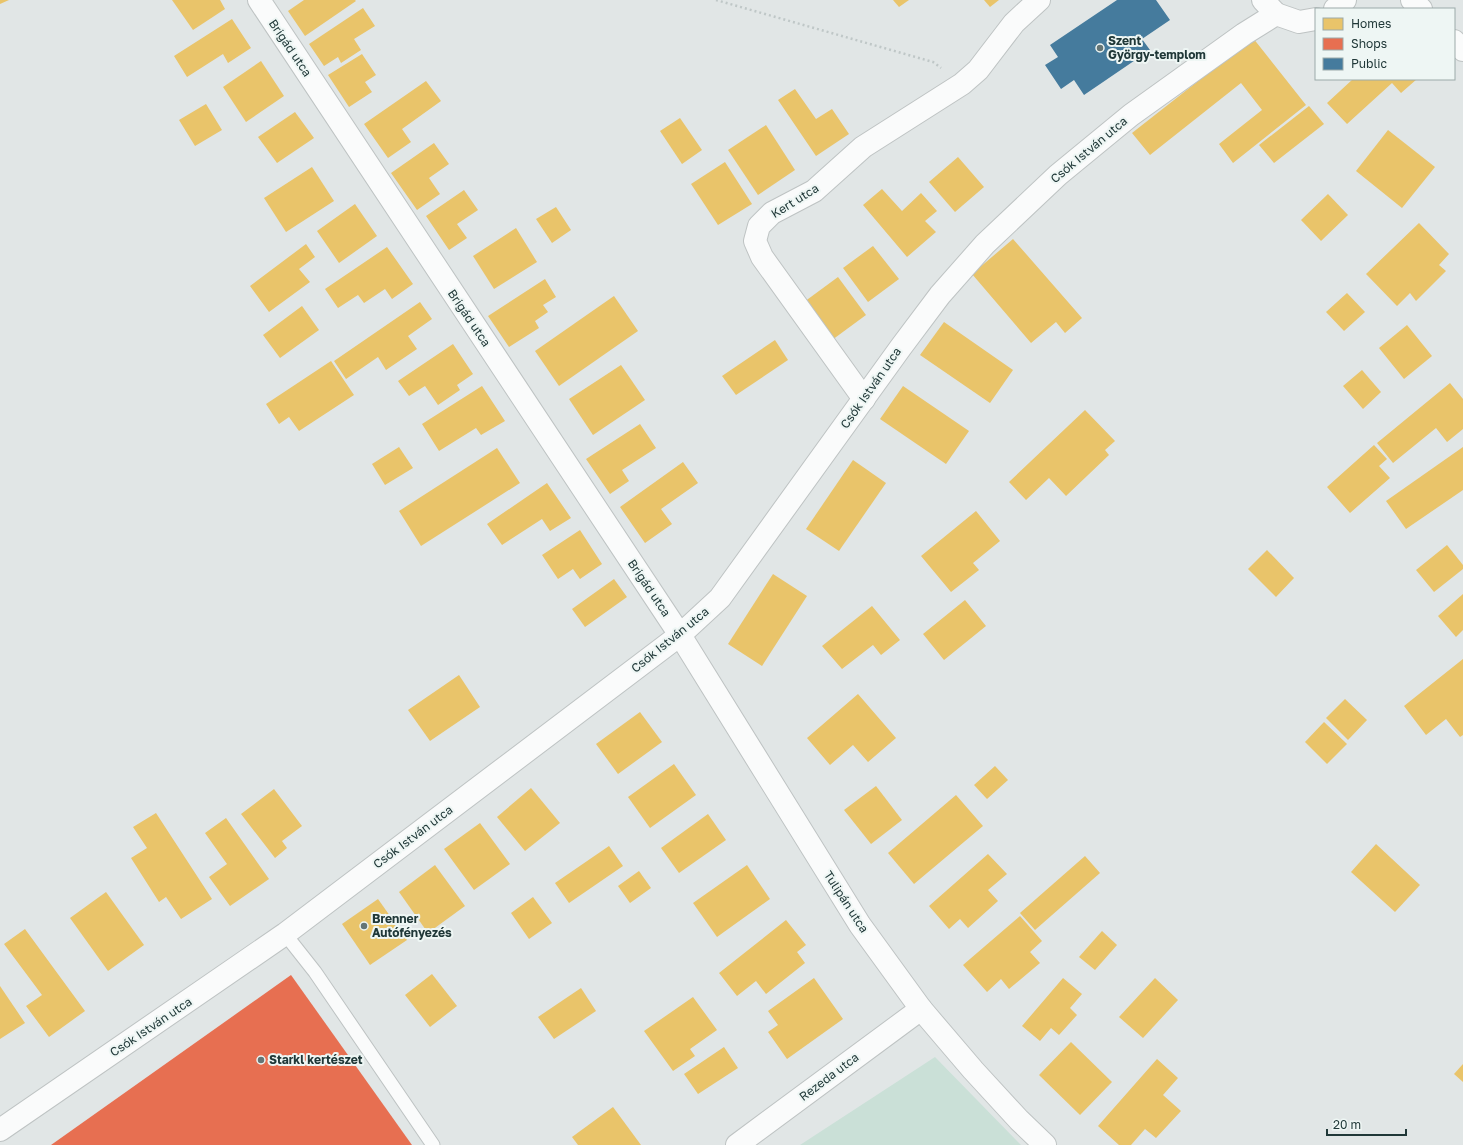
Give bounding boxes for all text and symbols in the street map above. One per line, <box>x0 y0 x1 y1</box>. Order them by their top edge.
legend <box>1315 8 1455 80</box>
street label: Brigád utca <box>266 16 315 79</box>
text: Homes <box>1351 16 1391 31</box>
place label: Szent György-templom <box>1108 33 1206 62</box>
text: Shops <box>1351 36 1387 51</box>
marker: Szent György-templom <box>1095 43 1105 53</box>
text: Public <box>1351 56 1388 71</box>
street label: Csók István utca <box>1047 113 1130 186</box>
street label: Kert utca <box>768 180 821 221</box>
street label: Brigád utca <box>445 286 494 349</box>
street label: Csók István utca <box>837 344 904 431</box>
street label: Brigád utca <box>625 556 674 619</box>
street label: Csók István utca <box>628 604 712 676</box>
street label: Csók István utca <box>370 802 455 871</box>
street label: Tulipán utca <box>821 868 872 935</box>
place label: Brenner Autófényezés <box>372 911 452 940</box>
marker: Brenner Autófényezés <box>359 921 369 931</box>
street label: Csók István utca <box>107 994 195 1060</box>
street label: Rezeda utca <box>796 1049 861 1104</box>
place label: Starkl kertészet <box>269 1052 363 1067</box>
marker: Starkl kertészet <box>256 1055 266 1065</box>
scale bar <box>1327 1111 1406 1137</box>
text: 20 m <box>1333 1117 1361 1132</box>

